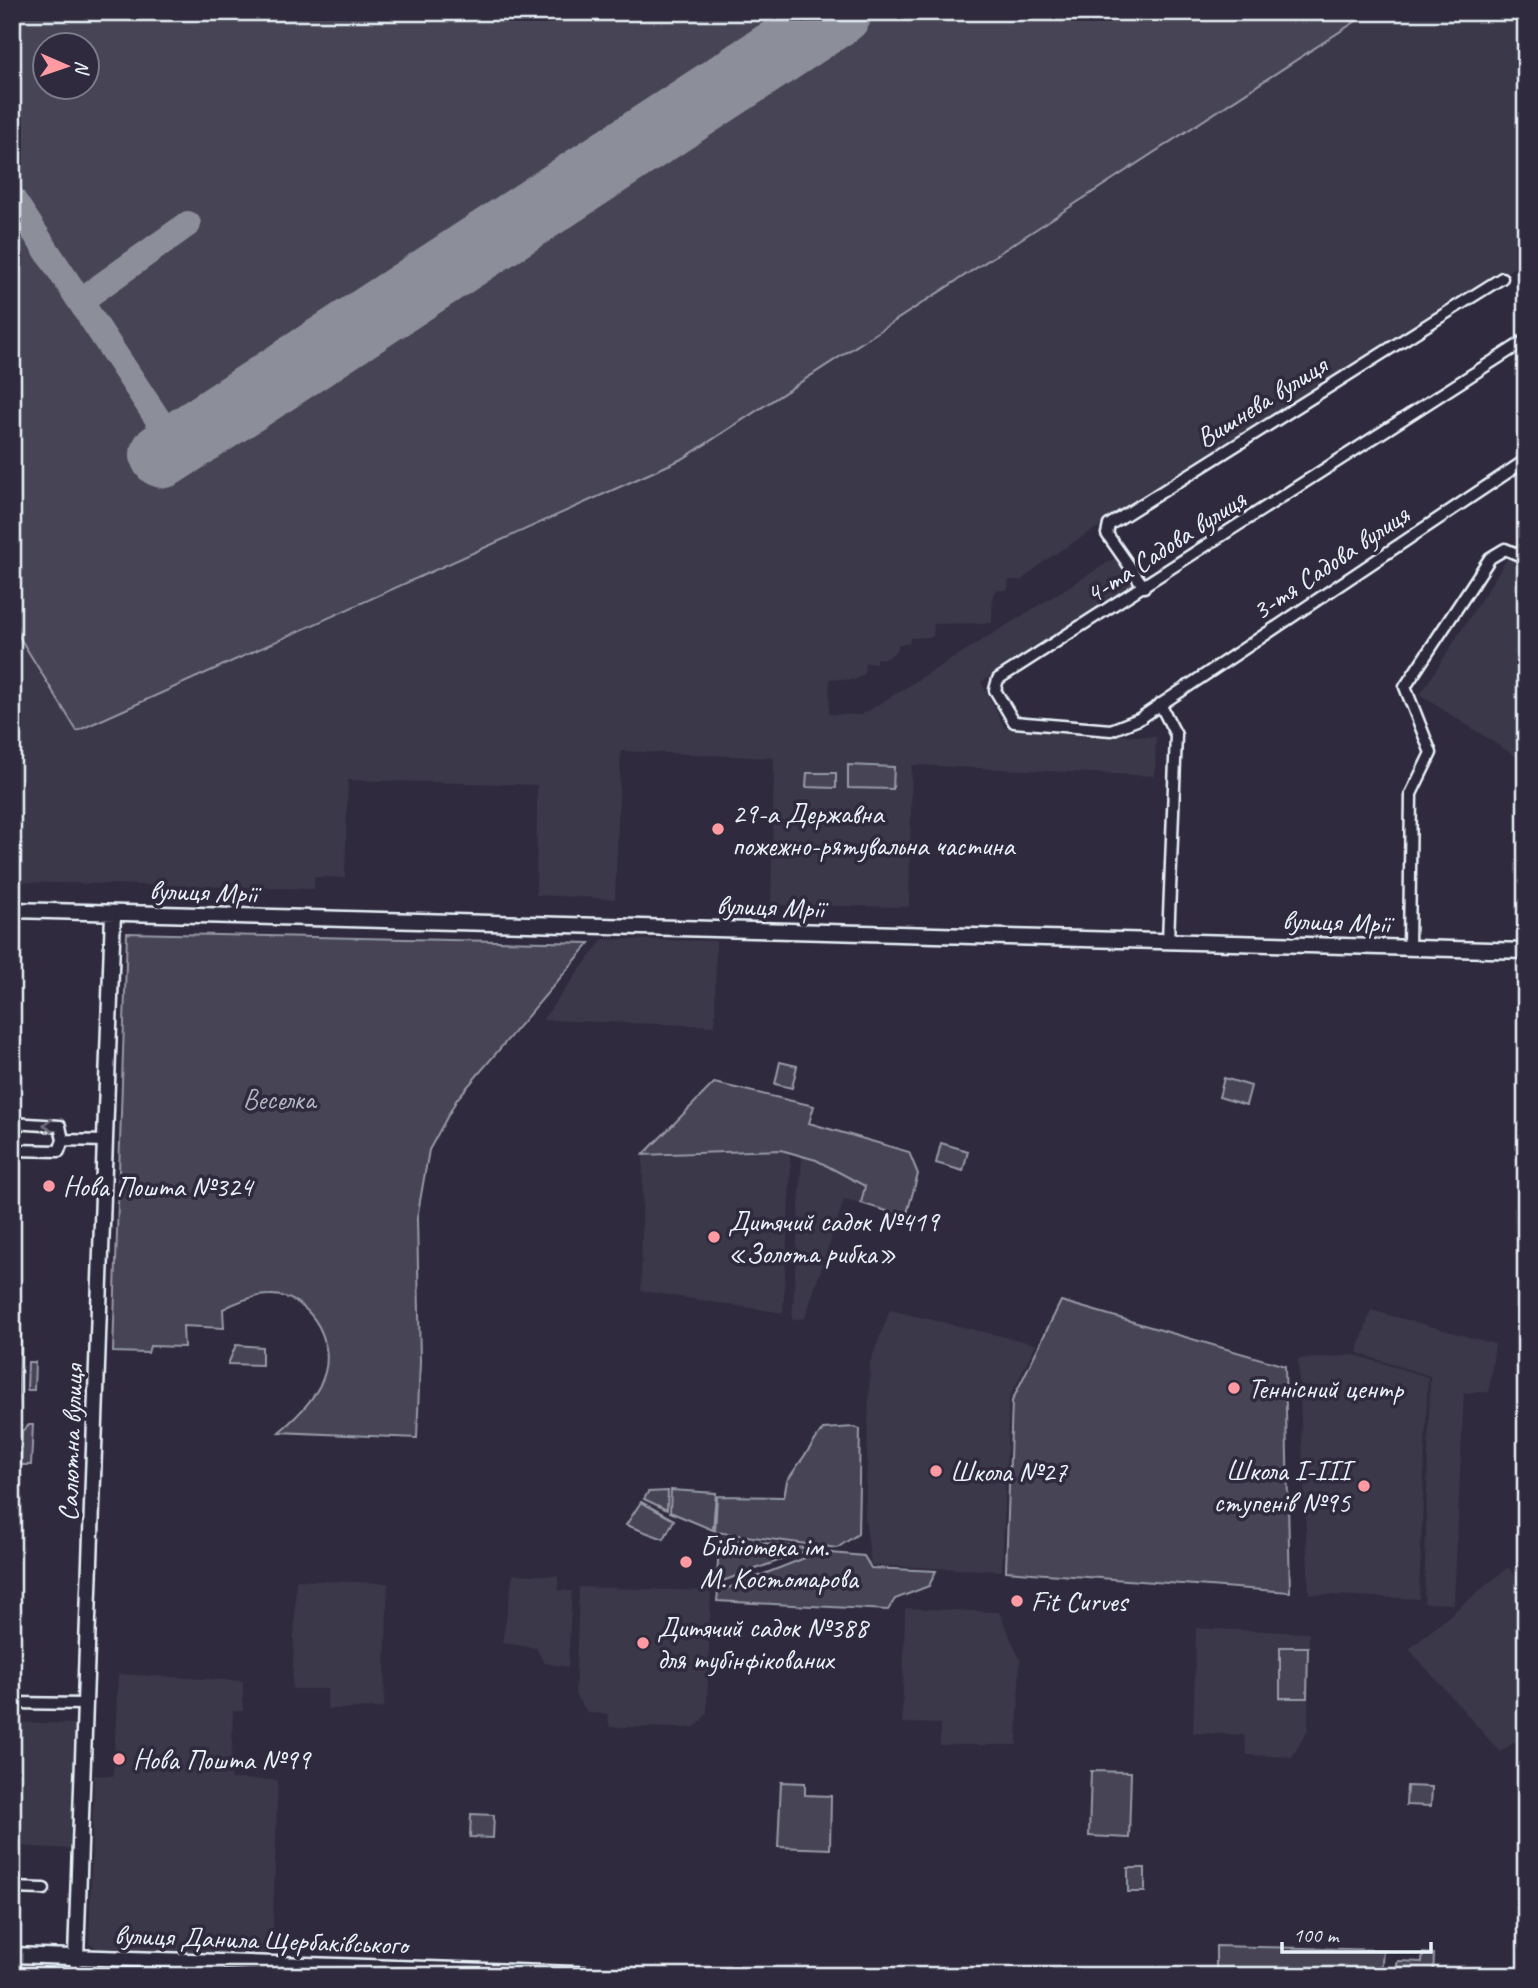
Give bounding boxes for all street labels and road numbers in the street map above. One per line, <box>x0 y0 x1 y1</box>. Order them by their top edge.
street label: Вишнева вулиця <box>1189 346 1335 455</box>
street label: 4-та Садова вулиця <box>1078 481 1253 611</box>
street label: 3-тя Садова вулиця <box>1245 496 1416 628</box>
street label: вулиця Мрії <box>149 872 262 911</box>
street label: вулиця Мрії <box>716 887 829 926</box>
street label: вулиця Мрії <box>1282 902 1395 941</box>
street label: Салютна вулиця <box>50 1362 91 1522</box>
street label: вулиця Данила Щербаківського <box>114 1917 411 1962</box>

